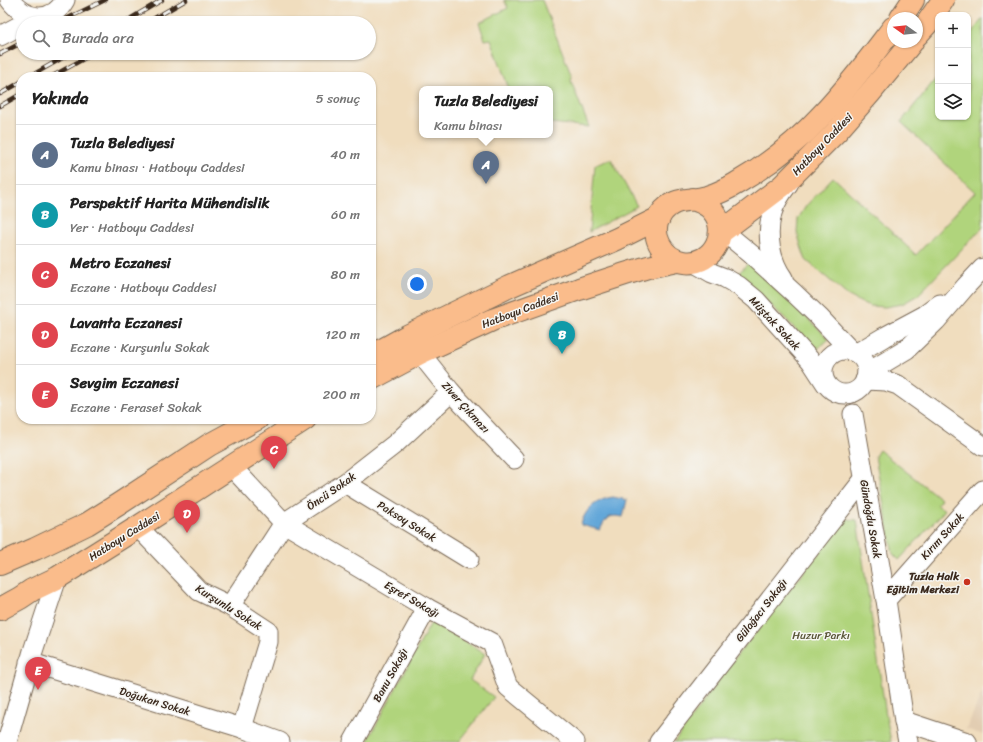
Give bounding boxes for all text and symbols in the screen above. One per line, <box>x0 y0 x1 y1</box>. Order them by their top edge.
north arrow <box>887 12 923 48</box>
map controls <box>935 12 971 120</box>
button: + <box>935 12 971 48</box>
search box <box>16 16 376 60</box>
text: Burada ara <box>62 25 134 51</box>
icon: search <box>30 27 52 49</box>
button: − <box>935 48 971 84</box>
text: Yakında <box>32 83 88 113</box>
button: layers <box>935 84 971 120</box>
popup <box>419 86 553 138</box>
text: 5 sonuç <box>316 87 360 110</box>
text: Tuzla Belediyesi <box>434 88 538 114</box>
street label: Hatboyu Caddesi <box>787 108 858 180</box>
text: Kamu binası <box>434 114 502 137</box>
text: Tuzla Belediyesi <box>70 130 174 156</box>
text: A <box>41 143 49 166</box>
text: 40 m <box>330 143 360 166</box>
pin: A <box>473 151 499 184</box>
text: Kamu binası · Hatboyu Caddesi <box>70 156 245 179</box>
text: Perspektif Harita Mühendislik <box>70 190 270 216</box>
text: B <box>41 203 49 226</box>
text: 60 m <box>331 203 360 226</box>
text: Yer · Hatboyu Caddesi <box>70 216 194 239</box>
text: Metro Eczanesi <box>70 250 171 276</box>
text: C <box>41 263 49 286</box>
text: 80 m <box>331 263 360 286</box>
your location <box>407 274 427 294</box>
text: Eczane · Hatboyu Caddesi <box>70 276 216 299</box>
street label: Hatboyu Caddesi <box>479 287 562 334</box>
street label: Müştak Sokak <box>744 292 805 355</box>
text: Lavanta Eczanesi <box>70 310 182 336</box>
pin: B <box>549 321 575 354</box>
text: D <box>41 323 49 346</box>
text: 120 m <box>325 323 360 346</box>
text: Eczane · Kurşunlu Sokak <box>70 336 210 359</box>
text: Sevgim Eczanesi <box>70 370 179 396</box>
street label: Ziver Çıkmazı <box>437 377 494 438</box>
text: E <box>41 383 49 406</box>
text: 200 m <box>323 383 360 406</box>
text: Eczane · Feraset Sokak <box>70 396 202 419</box>
pin: C <box>261 436 287 469</box>
street label: Öncü Sokak <box>302 467 360 516</box>
street label: Gündoğdu Sokak <box>854 478 887 560</box>
street label: Paksoy Sokak <box>373 496 440 547</box>
pin: D <box>174 500 200 533</box>
street label: Hatboyu Caddesi <box>85 506 165 566</box>
street label: Kırım Sokak <box>916 508 969 564</box>
place label: Tuzla Halk Eğitim Merkezi <box>887 567 960 599</box>
street label: Gülağacı Sokağı <box>730 574 792 646</box>
street label: Eşref Sokağı <box>380 576 443 623</box>
marker: Tuzla Halk Eğitim Merkezi <box>962 577 972 587</box>
street label: Kurşunlu Sokak <box>192 579 266 636</box>
park label: Huzur Parkı <box>792 626 850 645</box>
street label: Banu Sokağı <box>368 645 413 706</box>
pin: E <box>25 657 51 690</box>
street label: Doğukan Sokak <box>117 682 193 721</box>

